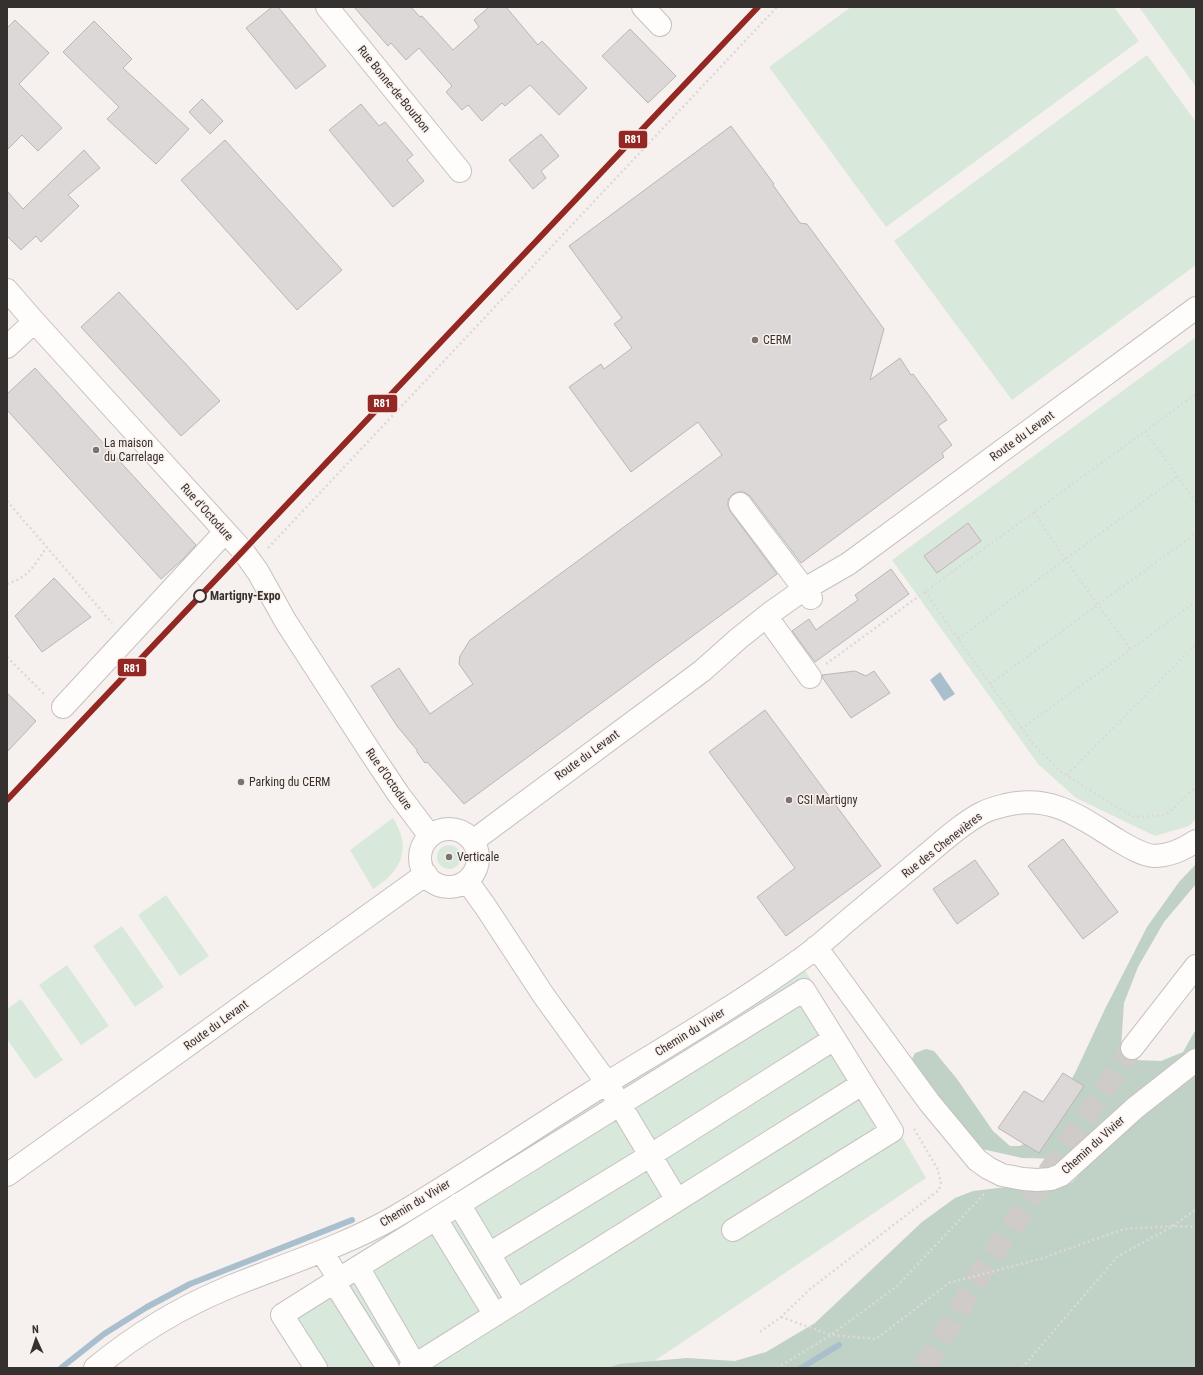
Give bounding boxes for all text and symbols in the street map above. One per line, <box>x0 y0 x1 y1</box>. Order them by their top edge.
street label: Rue Bonne-de-Bourbon <box>355 43 433 135</box>
line badge: R81 <box>618 130 648 149</box>
text: R81 <box>624 133 642 146</box>
place label: CERM <box>763 333 791 347</box>
marker: CERM <box>750 335 760 345</box>
line badge: R81 <box>367 394 398 413</box>
text: R81 <box>373 397 391 410</box>
street label: Route du Levant <box>987 408 1057 464</box>
place label: La maison du Carrelage <box>104 436 164 464</box>
marker: La maison du Carrelage <box>91 445 101 455</box>
street label: Rue d'Octodure <box>178 481 236 544</box>
marker: Martigny-Expo <box>193 589 207 603</box>
place label: Martigny-Expo <box>210 589 281 603</box>
line badge: R81 <box>117 658 147 677</box>
text: R81 <box>123 662 141 675</box>
street label: Route du Levant <box>552 727 622 783</box>
street label: Rue d'Octodure <box>363 746 416 813</box>
place label: Parking du CERM <box>249 775 330 789</box>
marker: Parking du CERM <box>236 777 246 787</box>
place label: CSI Martigny <box>797 793 858 807</box>
marker: CSI Martigny <box>784 795 794 805</box>
street label: Rue des Chenevières <box>899 809 985 881</box>
place label: Verticale <box>457 850 499 864</box>
marker: Verticale <box>444 852 454 862</box>
street label: Route du Levant <box>181 997 251 1053</box>
street label: Chemin du Vivier <box>652 1005 728 1059</box>
street label: Chemin du Vivier <box>1059 1113 1128 1177</box>
street label: Chemin du Vivier <box>377 1176 453 1230</box>
north arrow <box>16 1319 56 1359</box>
text: N <box>32 1323 39 1336</box>

